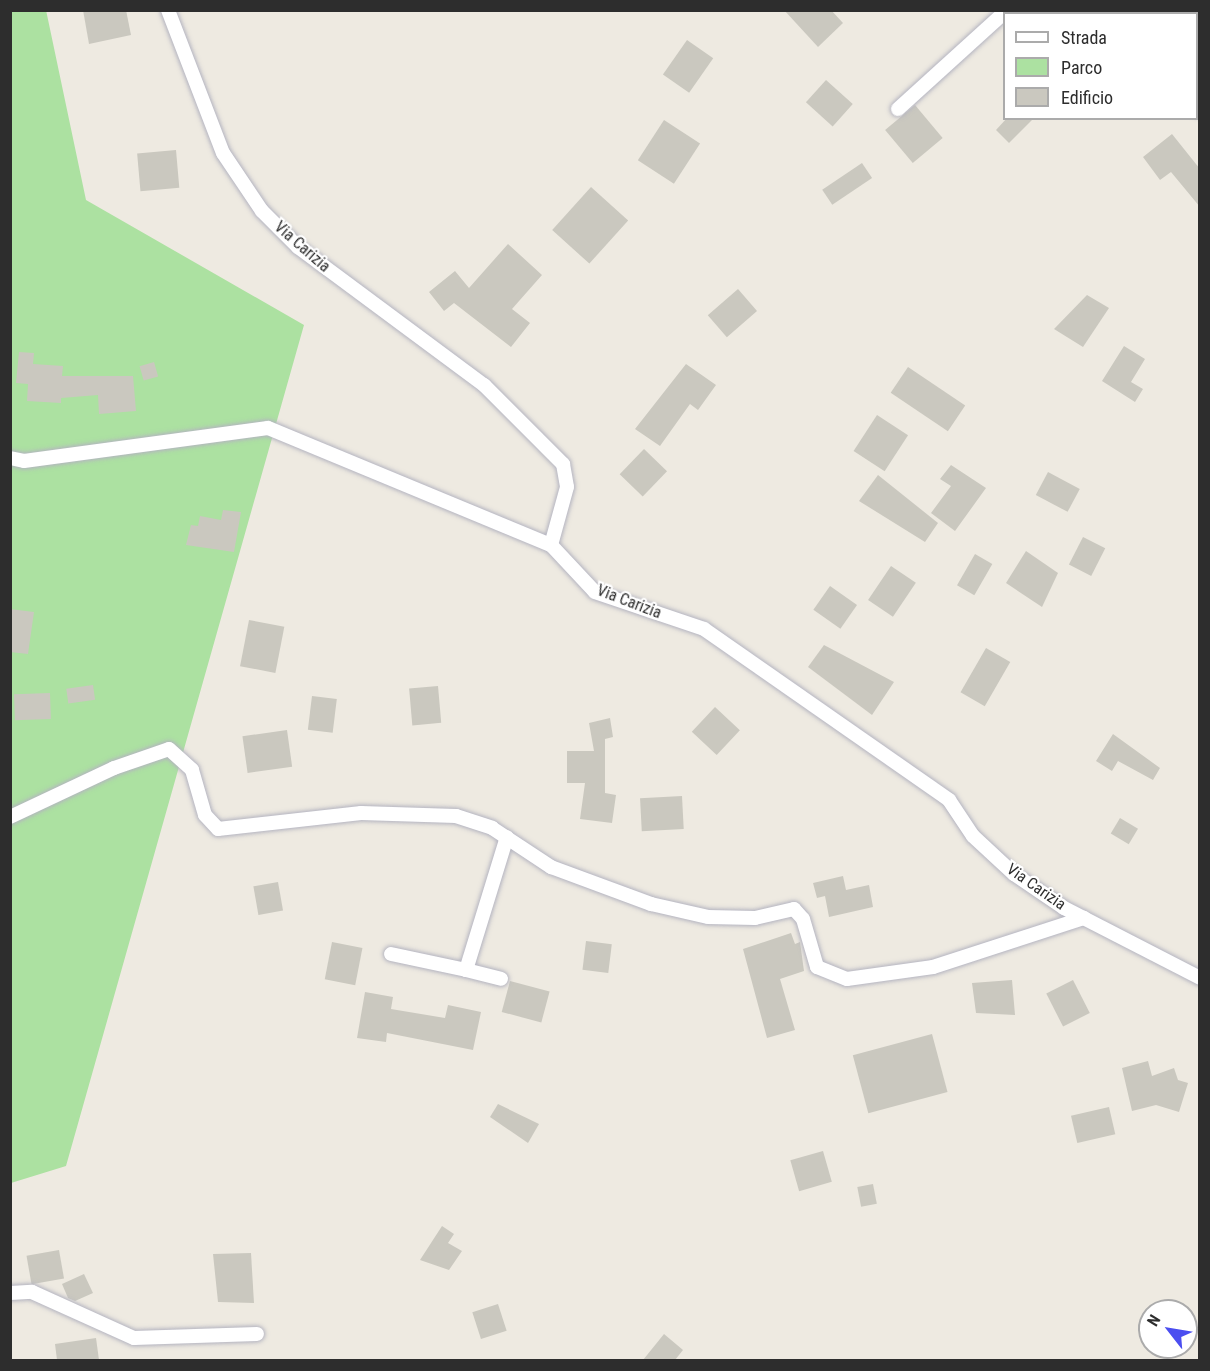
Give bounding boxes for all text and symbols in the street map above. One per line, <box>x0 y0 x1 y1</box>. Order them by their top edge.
legend <box>1003 12 1198 120</box>
text: Strada <box>1061 27 1107 48</box>
text: Parco <box>1061 57 1102 78</box>
text: Edificio <box>1061 87 1113 108</box>
street label: Via Carizia <box>270 218 334 276</box>
street label: Via Carizia <box>594 581 664 623</box>
street label: Via Carizia <box>1003 860 1069 914</box>
north arrow <box>1138 1299 1198 1359</box>
text: N <box>1143 1311 1165 1330</box>

